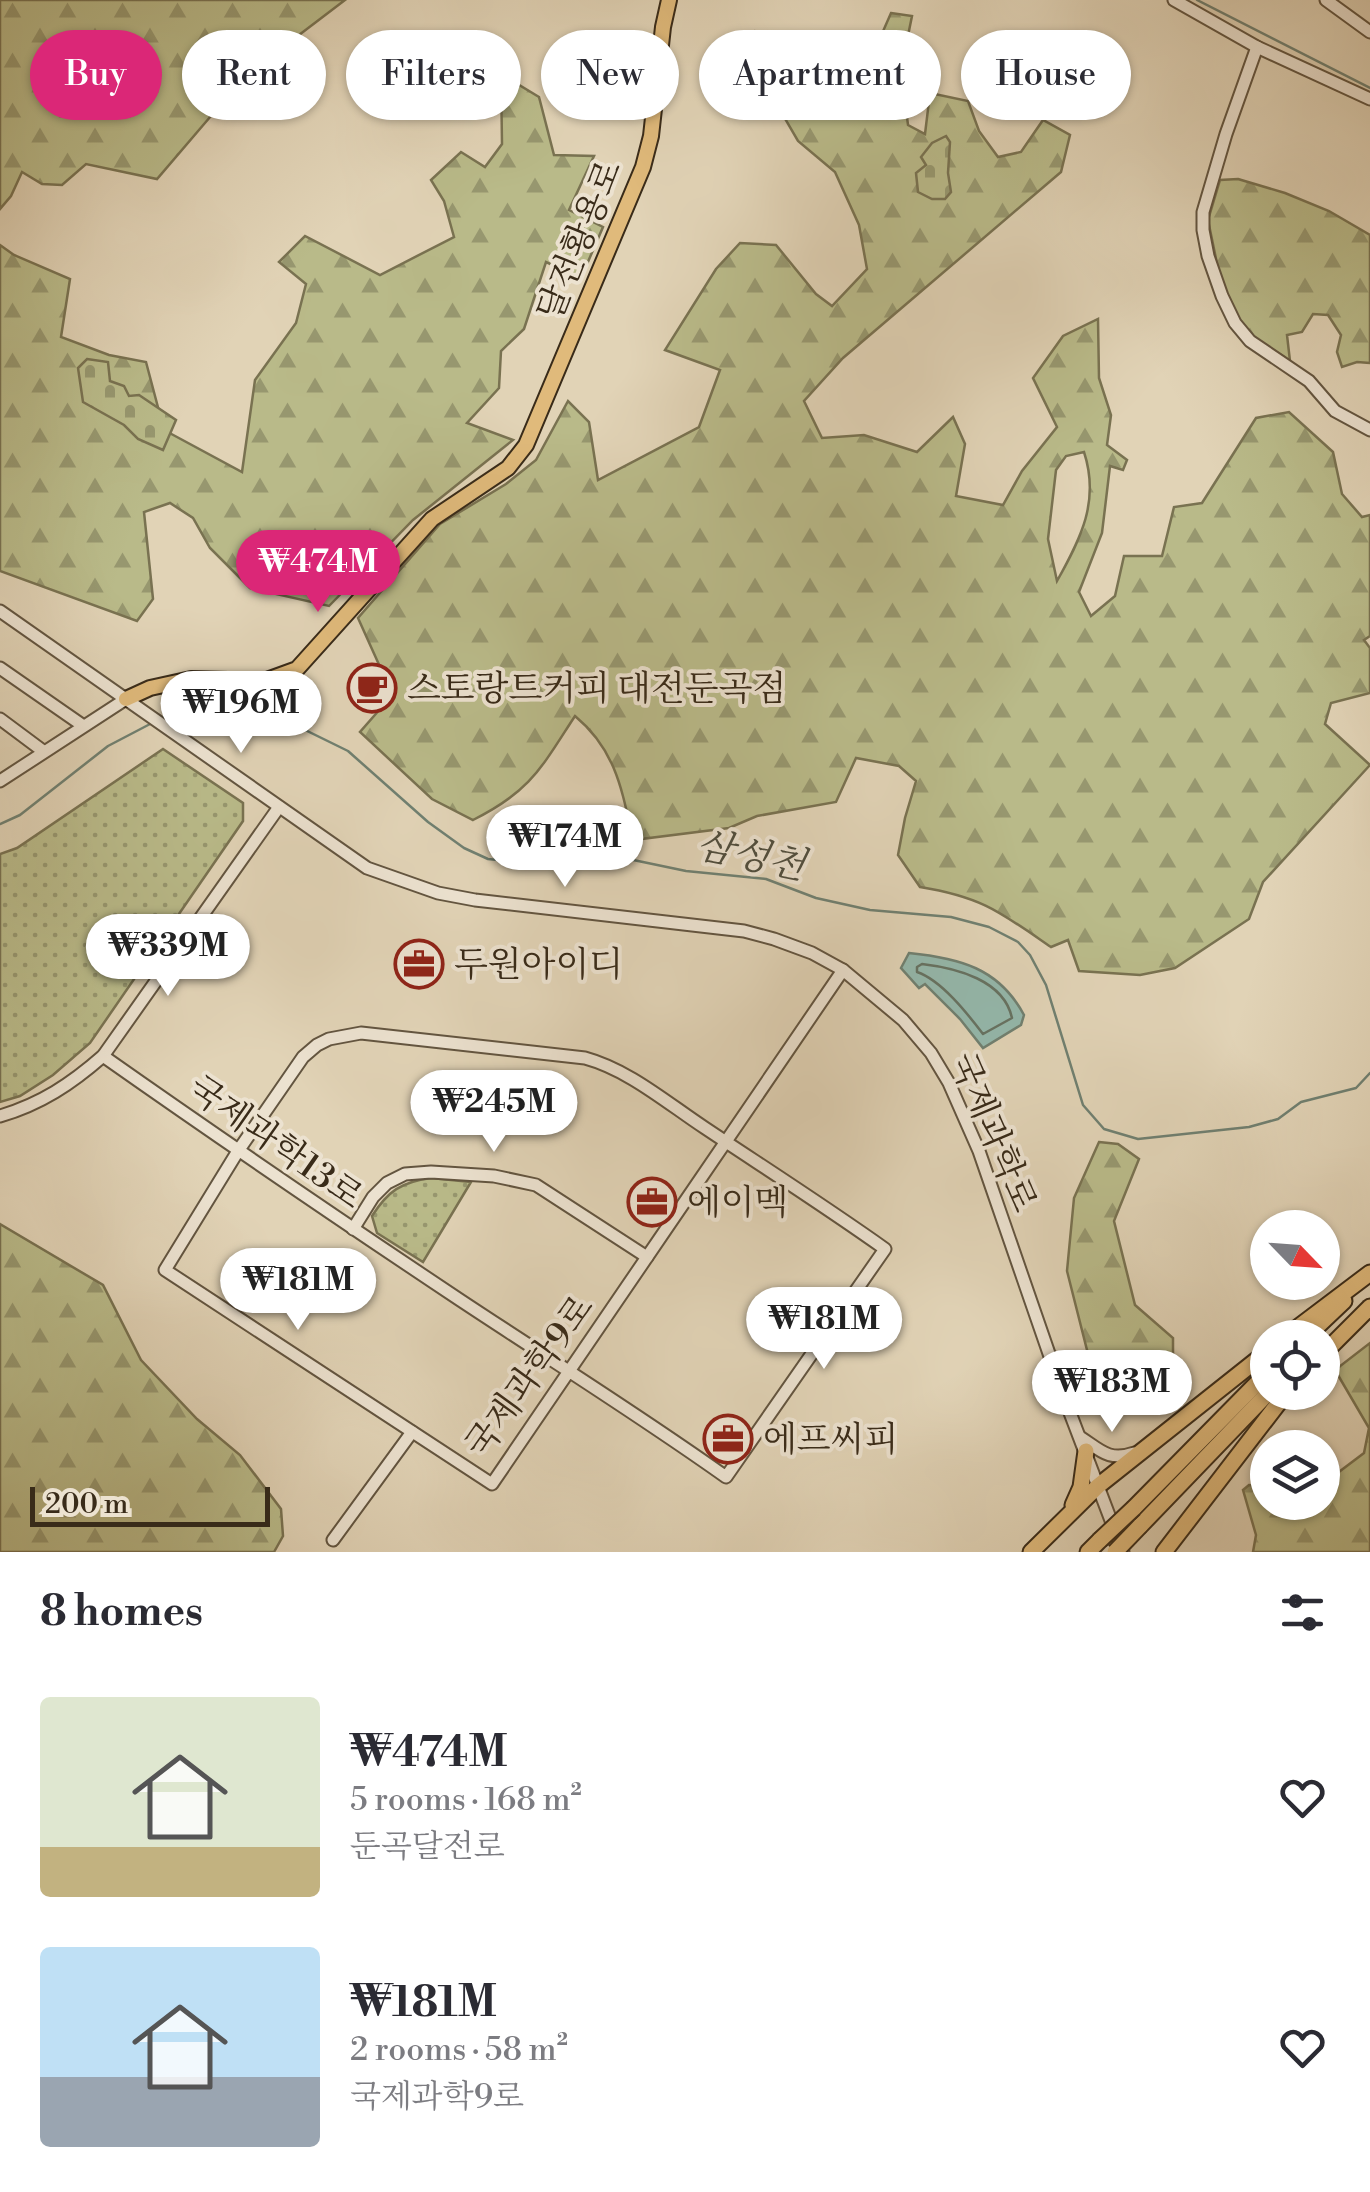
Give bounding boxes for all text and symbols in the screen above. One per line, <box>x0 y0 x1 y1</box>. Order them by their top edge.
chip: Buy <box>30 30 162 120</box>
chip: Rent <box>182 30 326 120</box>
chip: Filters <box>346 30 521 120</box>
chip: New <box>541 30 679 120</box>
chip: Apartment <box>699 30 941 120</box>
chip: House <box>961 30 1131 120</box>
street label: 달전황용로 <box>529 154 632 327</box>
pin: ₩474M <box>248 530 388 615</box>
text: ₩474M <box>258 542 378 582</box>
cafe icon: 스토랑트커피 대전둔곡점 <box>346 662 398 714</box>
place label: 스토랑트커피 대전둔곡점 <box>407 668 786 711</box>
pin: ₩196M <box>171 671 311 756</box>
text: ₩196M <box>183 683 299 723</box>
pin: ₩174M <box>495 805 635 890</box>
text: ₩174M <box>508 817 622 857</box>
water label: 삼성천 <box>692 822 812 891</box>
pin: ₩339M <box>98 914 238 999</box>
text: ₩339M <box>108 926 228 966</box>
office icon: 두원아이디 <box>393 938 445 990</box>
place label: 두원아이디 <box>454 944 623 987</box>
street label: 국제과학로 <box>940 1046 1045 1219</box>
street label: 국제과학13로 <box>179 1067 371 1219</box>
pin: ₩245M <box>424 1070 564 1155</box>
text: ₩245M <box>432 1082 556 1122</box>
office icon: 에이멕 <box>626 1176 678 1228</box>
place label: 에이멕 <box>687 1182 788 1225</box>
north arrow <box>1250 1210 1340 1300</box>
map controls <box>1250 1210 1340 1520</box>
pin: ₩181M <box>228 1248 368 1333</box>
text: ₩181M <box>242 1260 354 1300</box>
street label: 국제과학9로 <box>457 1287 604 1466</box>
pin: ₩181M <box>754 1287 894 1372</box>
text: ₩181M <box>768 1299 880 1339</box>
button: locate <box>1250 1320 1340 1410</box>
pin: ₩183M <box>1042 1350 1182 1435</box>
text: ₩183M <box>1054 1362 1170 1402</box>
office icon: 에프씨피 <box>702 1413 754 1465</box>
place label: 에프씨피 <box>763 1419 898 1462</box>
button: layers <box>1250 1430 1340 1520</box>
scale bar <box>30 1482 270 1526</box>
text: 200 m <box>45 1487 128 1522</box>
icon: filters <box>1275 1585 1330 1640</box>
text: 8 homes <box>40 1586 203 1639</box>
text: ₩474M <box>350 1727 507 1780</box>
icon: home <box>120 1737 240 1857</box>
icon: heart <box>1275 1770 1330 1825</box>
text: 5 rooms · 168 m² <box>350 1780 582 1820</box>
text: 둔곡달전로 <box>350 1827 505 1867</box>
text: ₩181M <box>350 1977 497 2030</box>
icon: home <box>120 1987 240 2107</box>
icon: heart <box>1275 2020 1330 2075</box>
text: 2 rooms · 58 m² <box>350 2030 568 2070</box>
text: 국제과학9로 <box>350 2077 524 2117</box>

